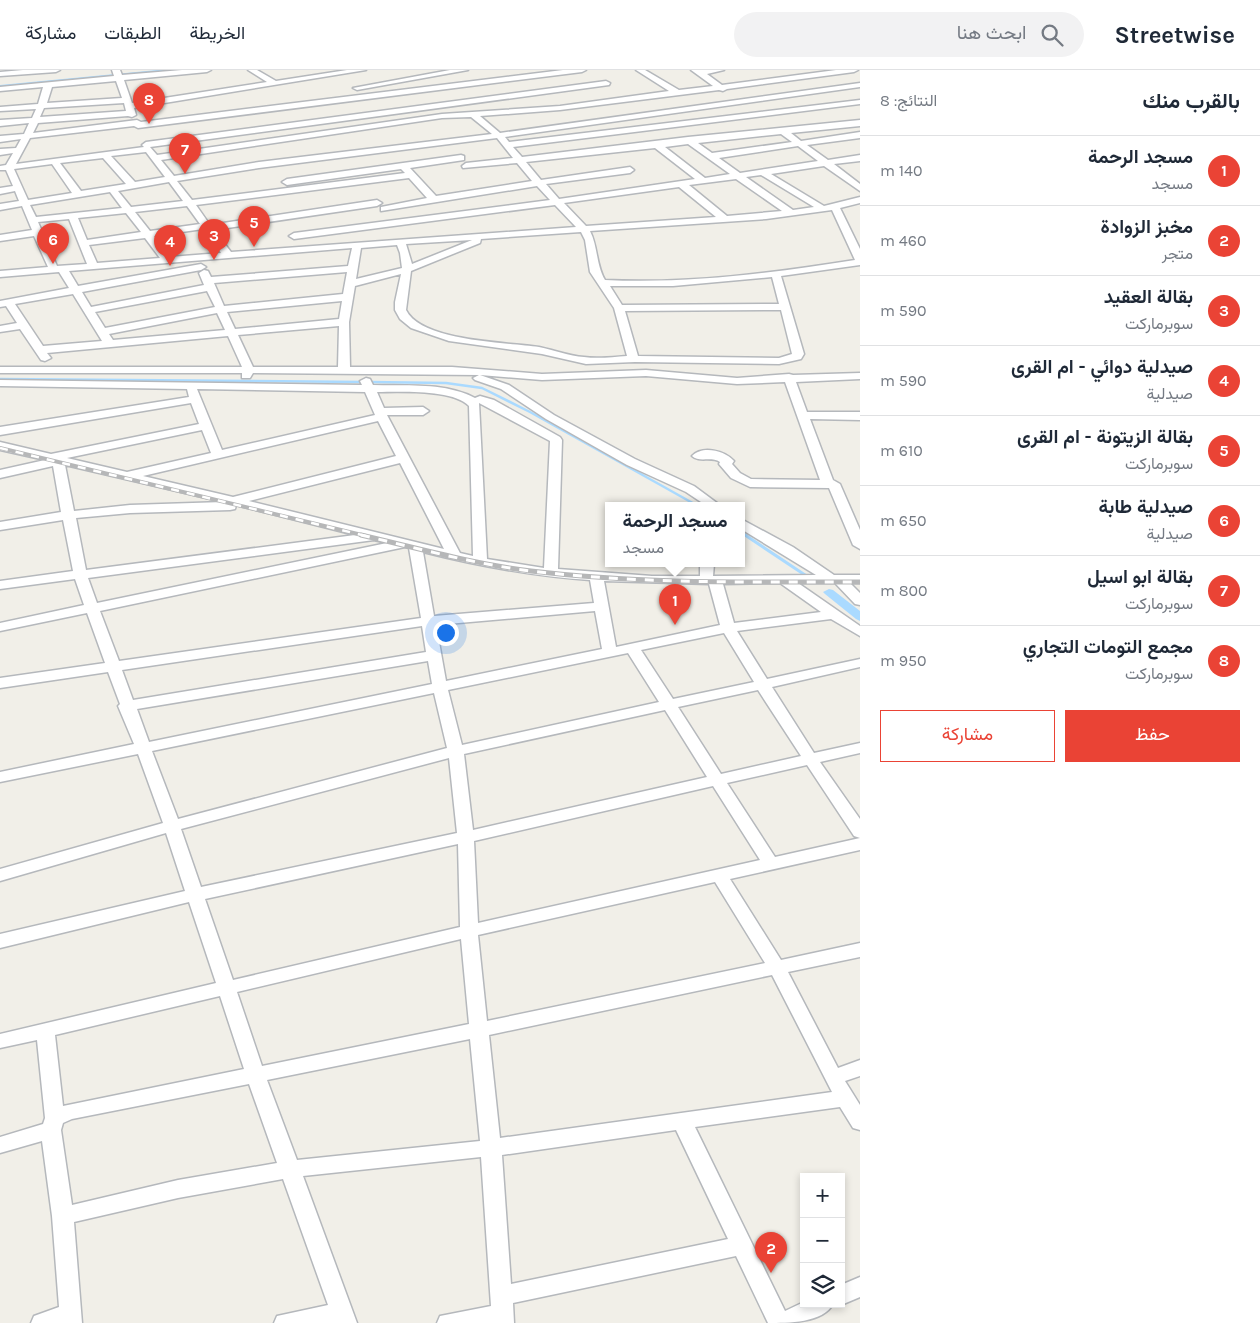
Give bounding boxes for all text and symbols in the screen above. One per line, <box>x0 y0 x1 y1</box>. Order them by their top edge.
search box <box>734 12 1084 57</box>
icon: search <box>1038 21 1066 49</box>
text: Streetwise <box>1114 21 1235 49</box>
text: مشاركة <box>25 22 76 44</box>
text: الطبقات <box>104 22 161 44</box>
text: الخريطة <box>189 22 245 44</box>
text: ابحث هنا <box>957 22 1026 44</box>
pin: 8 <box>133 83 165 124</box>
text: بالقرب منك <box>1142 89 1240 113</box>
text: النتائج: 8 <box>880 91 937 110</box>
pin: 7 <box>169 133 201 174</box>
text: مسجد الرحمة <box>1088 146 1193 168</box>
text: 140 m <box>880 161 923 180</box>
text: 1 <box>1221 161 1227 180</box>
text: مسجد <box>1152 174 1193 193</box>
pin: 5 <box>238 206 270 247</box>
text: مخبز الزوادة <box>1100 216 1193 238</box>
pin: 3 <box>198 219 230 260</box>
pin: 6 <box>37 223 69 264</box>
pin: 4 <box>154 225 186 266</box>
text: 460 m <box>880 231 926 250</box>
text: 2 <box>1219 231 1229 250</box>
text: متجر <box>1162 244 1193 263</box>
text: بقالة العقيد <box>1104 286 1193 308</box>
text: 590 m <box>880 301 927 320</box>
text: 3 <box>1219 301 1229 320</box>
text: سوبرماركت <box>1125 314 1193 333</box>
text: صيدلية دوائي - ام القرى <box>1011 356 1193 378</box>
text: 590 m <box>880 371 927 390</box>
text: 4 <box>1219 371 1229 390</box>
text: صيدلية <box>1147 384 1193 403</box>
text: بقالة الزيتونة - ام القرى <box>1017 426 1193 448</box>
text: 610 m <box>880 441 923 460</box>
text: 5 <box>1219 441 1229 460</box>
text: سوبرماركت <box>1125 454 1193 473</box>
text: صيدلية طابة <box>1099 496 1193 518</box>
popup <box>605 502 745 567</box>
text: مسجد الرحمة <box>622 510 728 532</box>
text: 650 m <box>880 511 926 530</box>
text: 6 <box>1219 511 1229 530</box>
text: صيدلية <box>1147 524 1193 543</box>
text: مسجد <box>622 538 664 557</box>
text: بقالة ابو اسيل <box>1087 566 1193 588</box>
text: 800 m <box>880 581 928 600</box>
text: 7 <box>1220 581 1228 600</box>
pin: 1 <box>659 584 691 625</box>
text: سوبرماركت <box>1125 594 1193 613</box>
your location <box>433 620 459 646</box>
text: مجمع التومات التجاري <box>1023 636 1193 658</box>
text: 950 m <box>880 651 927 670</box>
text: 8 <box>1219 651 1229 670</box>
text: سوبرماركت <box>1125 664 1193 683</box>
button: مشاركة <box>880 710 1055 762</box>
button: حفظ <box>1065 710 1240 762</box>
map controls <box>800 1173 845 1308</box>
button: + <box>800 1173 845 1218</box>
button: − <box>800 1218 845 1263</box>
pin: 2 <box>755 1232 787 1273</box>
button: layers <box>800 1263 845 1308</box>

